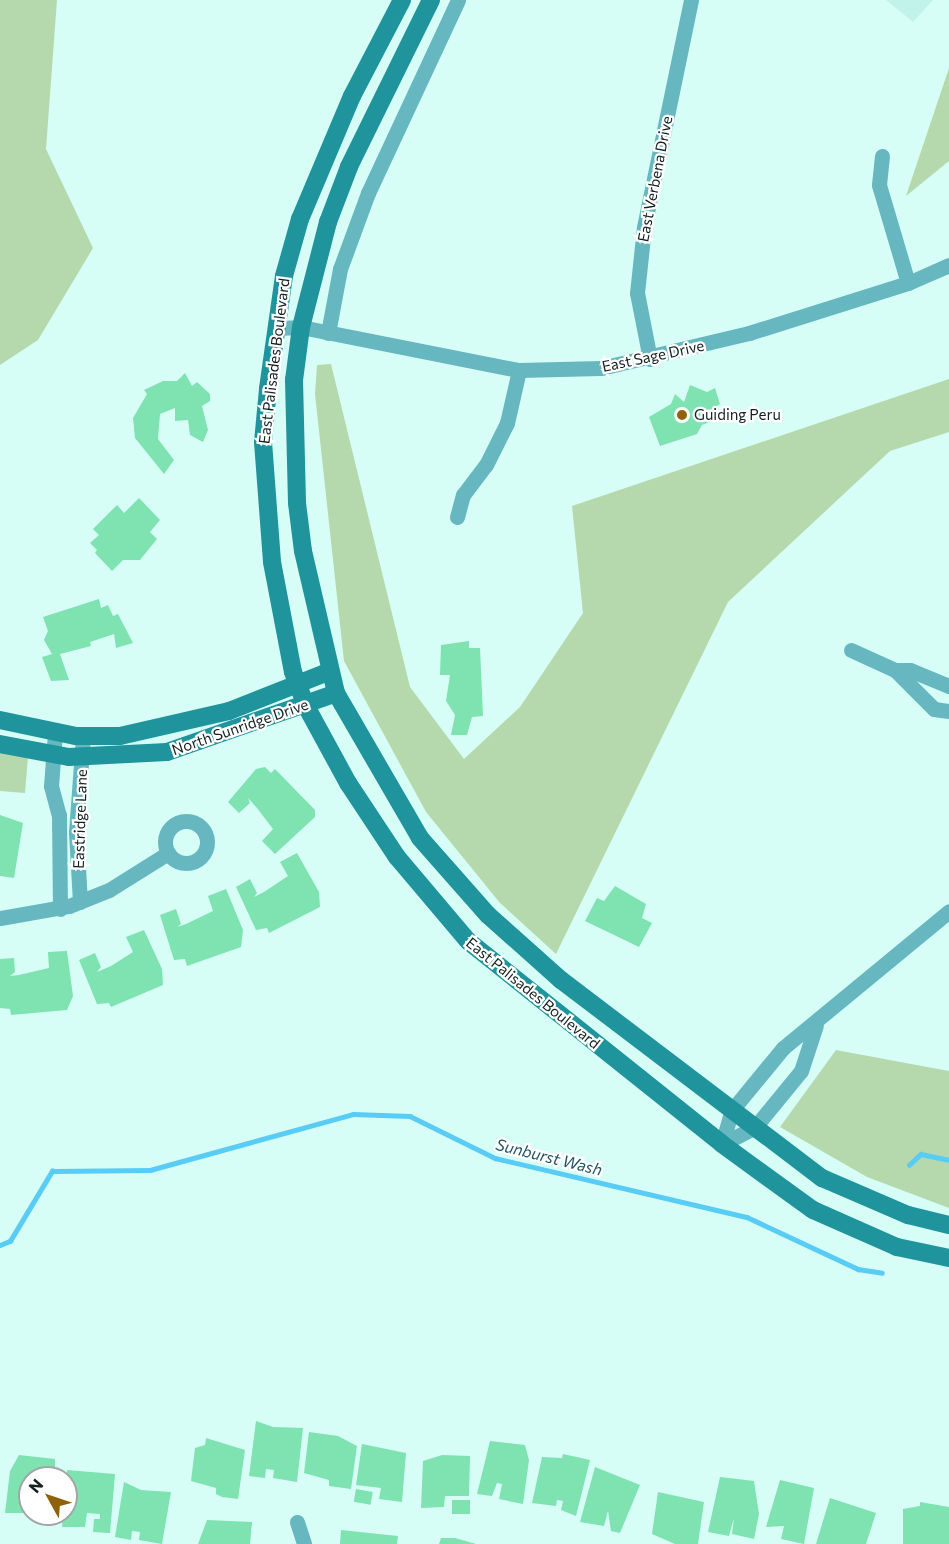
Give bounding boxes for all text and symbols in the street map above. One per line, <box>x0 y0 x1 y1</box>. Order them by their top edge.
street label: East Verbena Drive <box>634 114 676 244</box>
street label: East Palisades Boulevard <box>255 277 293 445</box>
street label: East Sage Drive <box>600 336 706 376</box>
place label: Guiding Peru <box>694 406 781 424</box>
marker: Guiding Peru <box>675 408 689 422</box>
street label: North Sunridge Drive <box>169 695 311 759</box>
street label: Eastridge Lane <box>69 769 91 869</box>
street label: East Palisades Boulevard <box>463 934 603 1052</box>
water label: Sunburst Wash <box>494 1134 604 1180</box>
north arrow <box>18 1466 78 1526</box>
text: N <box>24 1475 46 1496</box>

